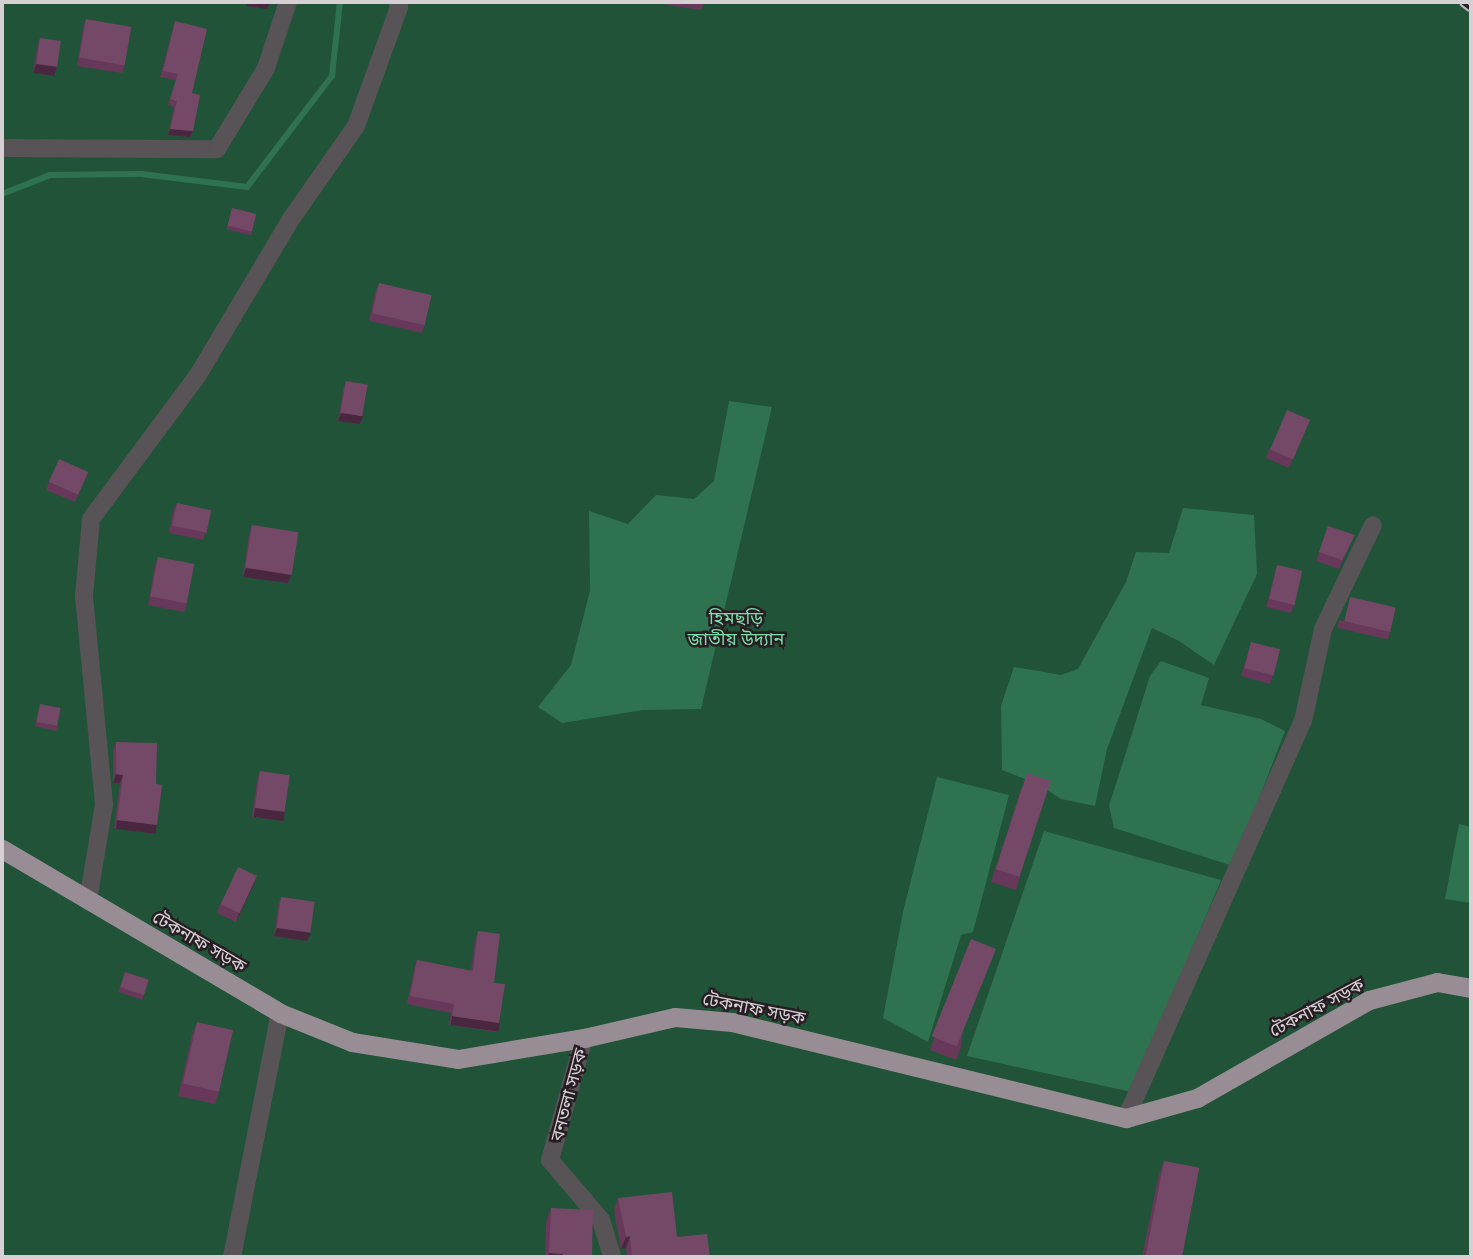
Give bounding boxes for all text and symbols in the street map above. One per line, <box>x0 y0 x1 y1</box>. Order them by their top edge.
park label: হিমছড়ি জাতীয় উদ্যান <box>688 608 784 650</box>
street label: টেকনাফ সড়ক <box>148 907 250 977</box>
street label: টেকনাফ সড়ক <box>1266 974 1368 1042</box>
street label: টেকনাফ সড়ক <box>701 988 807 1030</box>
street label: বনতলা সড়ক <box>546 1046 592 1144</box>

